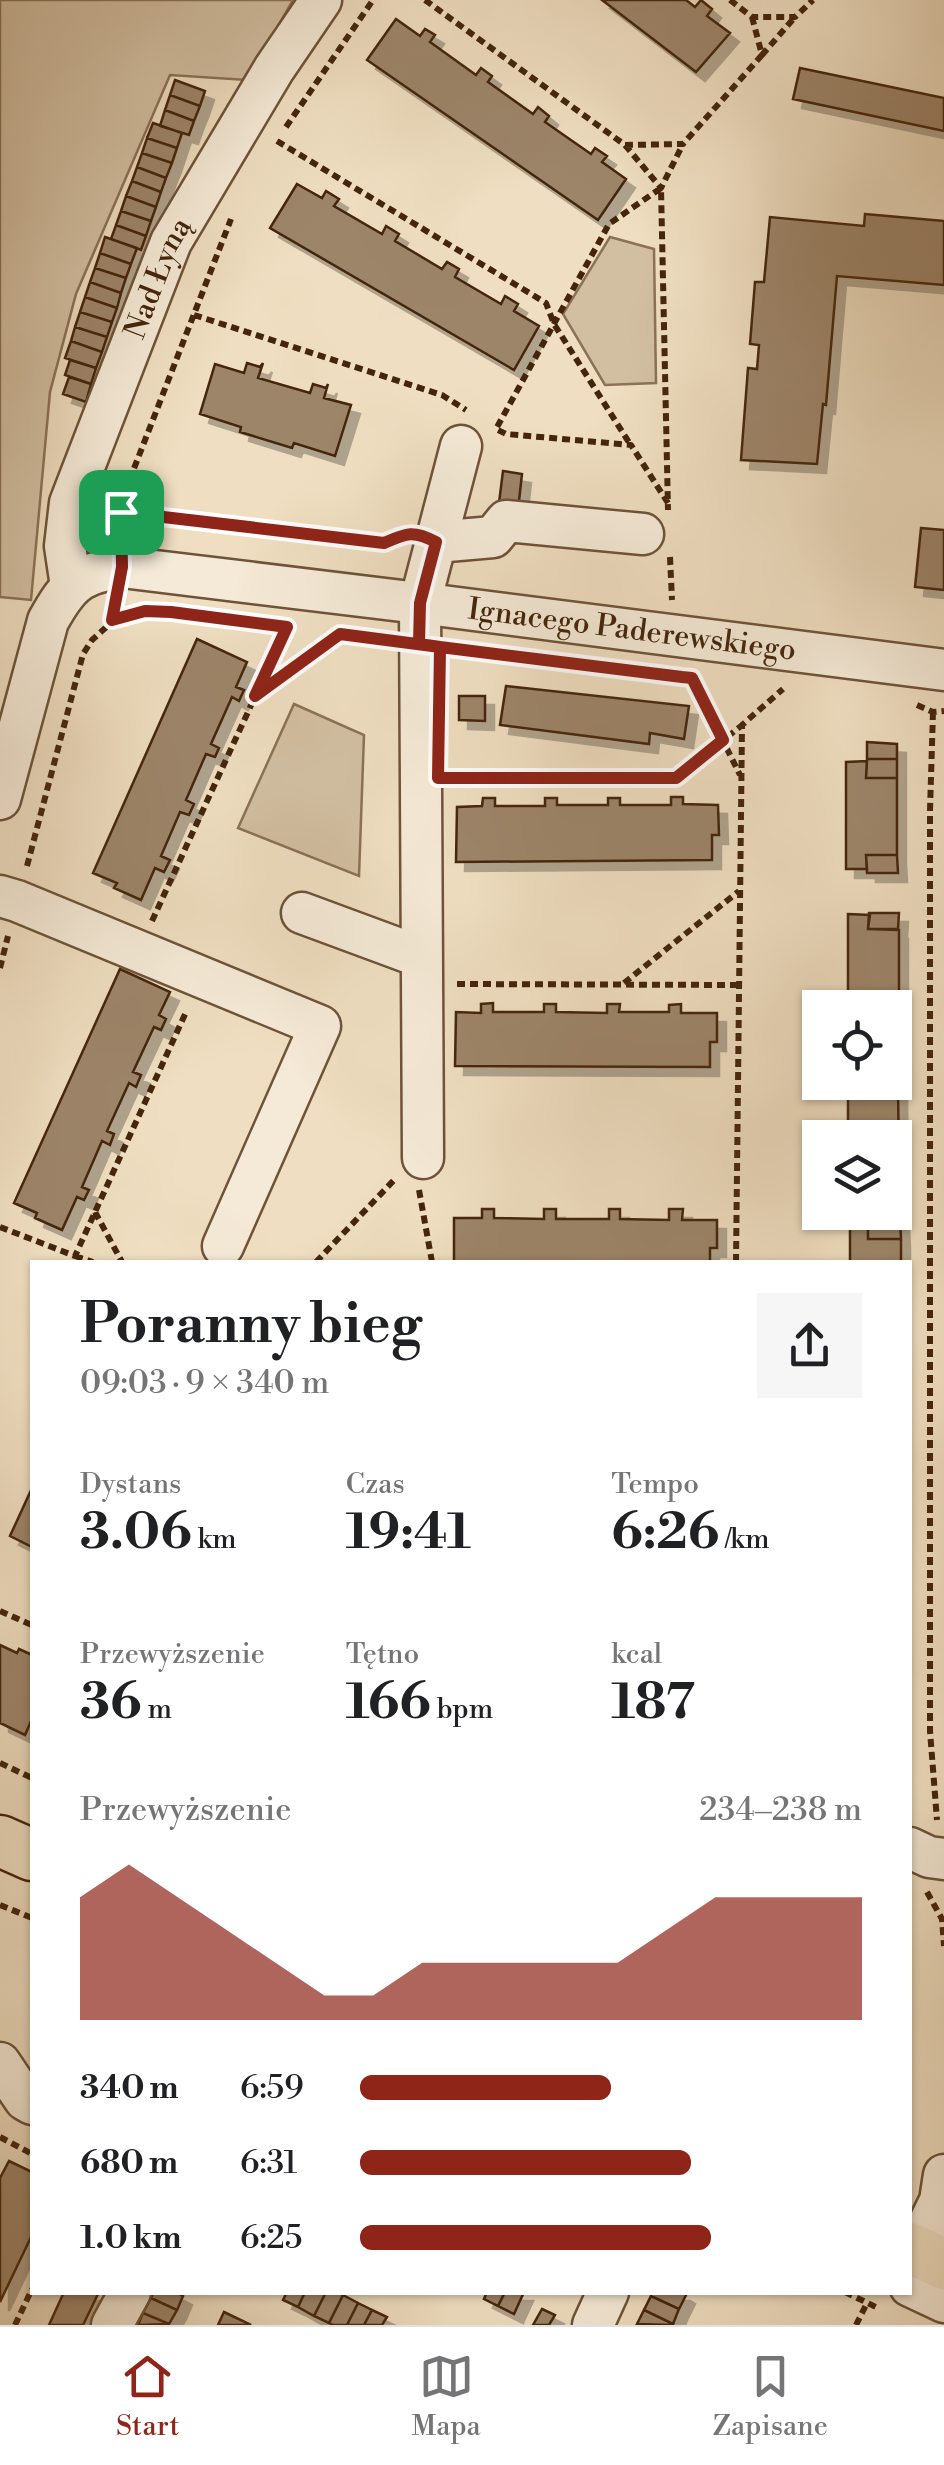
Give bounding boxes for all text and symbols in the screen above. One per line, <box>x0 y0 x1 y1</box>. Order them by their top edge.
street label: Nad Łyną <box>116 210 201 344</box>
pin <box>79 470 164 555</box>
icon: arrive <box>94 485 149 540</box>
street label: Ignacego Paderewskiego <box>466 590 798 670</box>
map controls <box>802 990 912 1230</box>
button: locate <box>802 990 912 1100</box>
button: layers <box>802 1120 912 1230</box>
text: Poranny bieg <box>80 1291 422 1360</box>
button: share <box>757 1293 862 1398</box>
text: 09:03 · 9 × 340 m <box>80 1363 329 1403</box>
text: Dystans <box>80 1467 181 1502</box>
text: Czas <box>346 1467 405 1502</box>
text: Tempo <box>611 1467 699 1502</box>
text: 3.06 <box>80 1502 192 1564</box>
text: 19:41 <box>346 1502 471 1564</box>
text: 6:26 <box>611 1502 719 1564</box>
text: km <box>192 1522 237 1557</box>
text: /km <box>719 1522 770 1557</box>
text: Przewyższenie <box>80 1637 265 1672</box>
text: Tętno <box>346 1637 419 1672</box>
text: kcal <box>611 1637 662 1672</box>
text: 36 <box>80 1672 142 1734</box>
text: 166 <box>346 1672 431 1734</box>
text: 187 <box>611 1672 695 1734</box>
text: m <box>142 1692 172 1727</box>
text: bpm <box>431 1692 493 1727</box>
text: Przewyższenie <box>80 1790 291 1830</box>
text: 234–238 m <box>699 1790 862 1830</box>
text: 340 m <box>80 2068 179 2108</box>
text: 6:59 <box>240 2068 304 2108</box>
text: 680 m <box>80 2143 178 2183</box>
text: 6:31 <box>240 2143 297 2183</box>
text: 1.0 km <box>80 2218 182 2258</box>
text: 6:25 <box>240 2218 303 2258</box>
tab: Start <box>116 2349 179 2444</box>
tab: Mapa <box>412 2349 481 2444</box>
tab: Zapisane <box>713 2349 828 2444</box>

